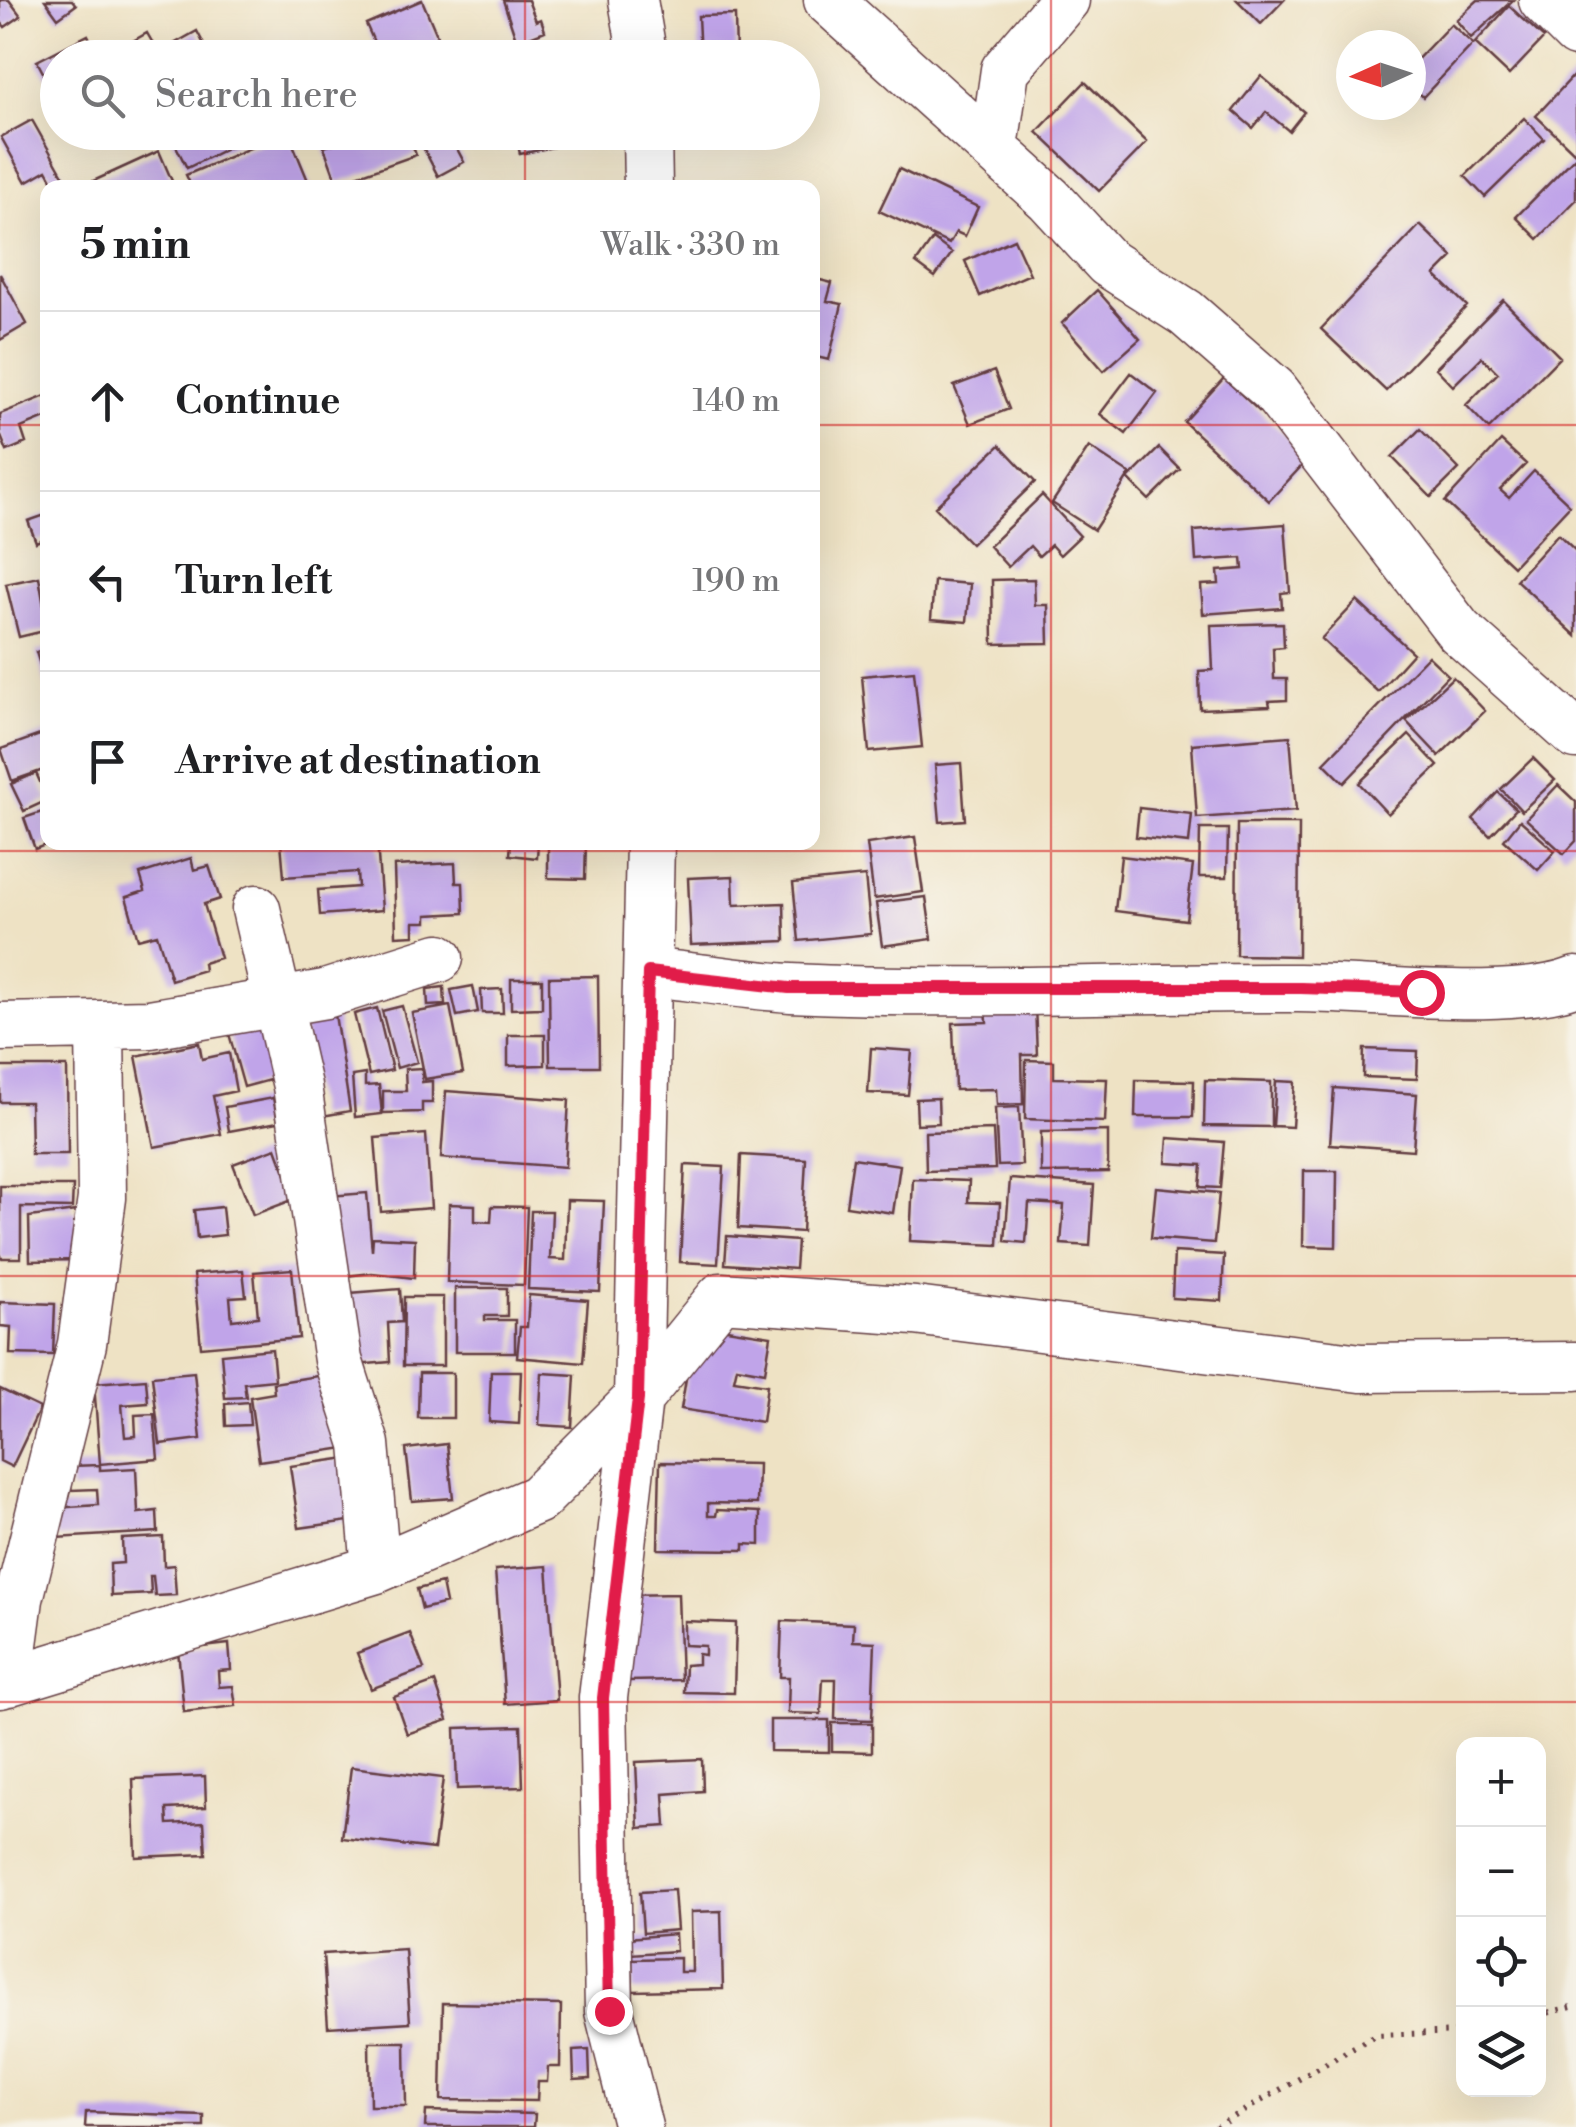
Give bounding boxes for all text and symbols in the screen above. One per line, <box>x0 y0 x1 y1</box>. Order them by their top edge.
north arrow <box>1336 30 1426 120</box>
search box <box>40 40 820 150</box>
icon: search <box>75 68 130 123</box>
text: Search here <box>155 72 358 119</box>
text: 5 min <box>80 219 190 272</box>
text: Walk · 330 m <box>601 225 780 265</box>
icon: ahead <box>80 374 135 429</box>
text: Continue <box>175 378 340 425</box>
text: 140 m <box>693 381 780 421</box>
icon: left <box>80 554 135 609</box>
text: Turn left <box>175 558 332 605</box>
text: 190 m <box>692 561 780 601</box>
icon: arrive <box>80 734 135 789</box>
text: Arrive at destination <box>175 738 541 785</box>
route start <box>1399 970 1445 1016</box>
map controls <box>1456 1737 1546 2097</box>
button: + <box>1456 1737 1546 1827</box>
button: − <box>1456 1827 1546 1917</box>
button: locate <box>1456 1917 1546 2007</box>
route end <box>587 1989 633 2035</box>
button: layers <box>1456 2007 1546 2097</box>

